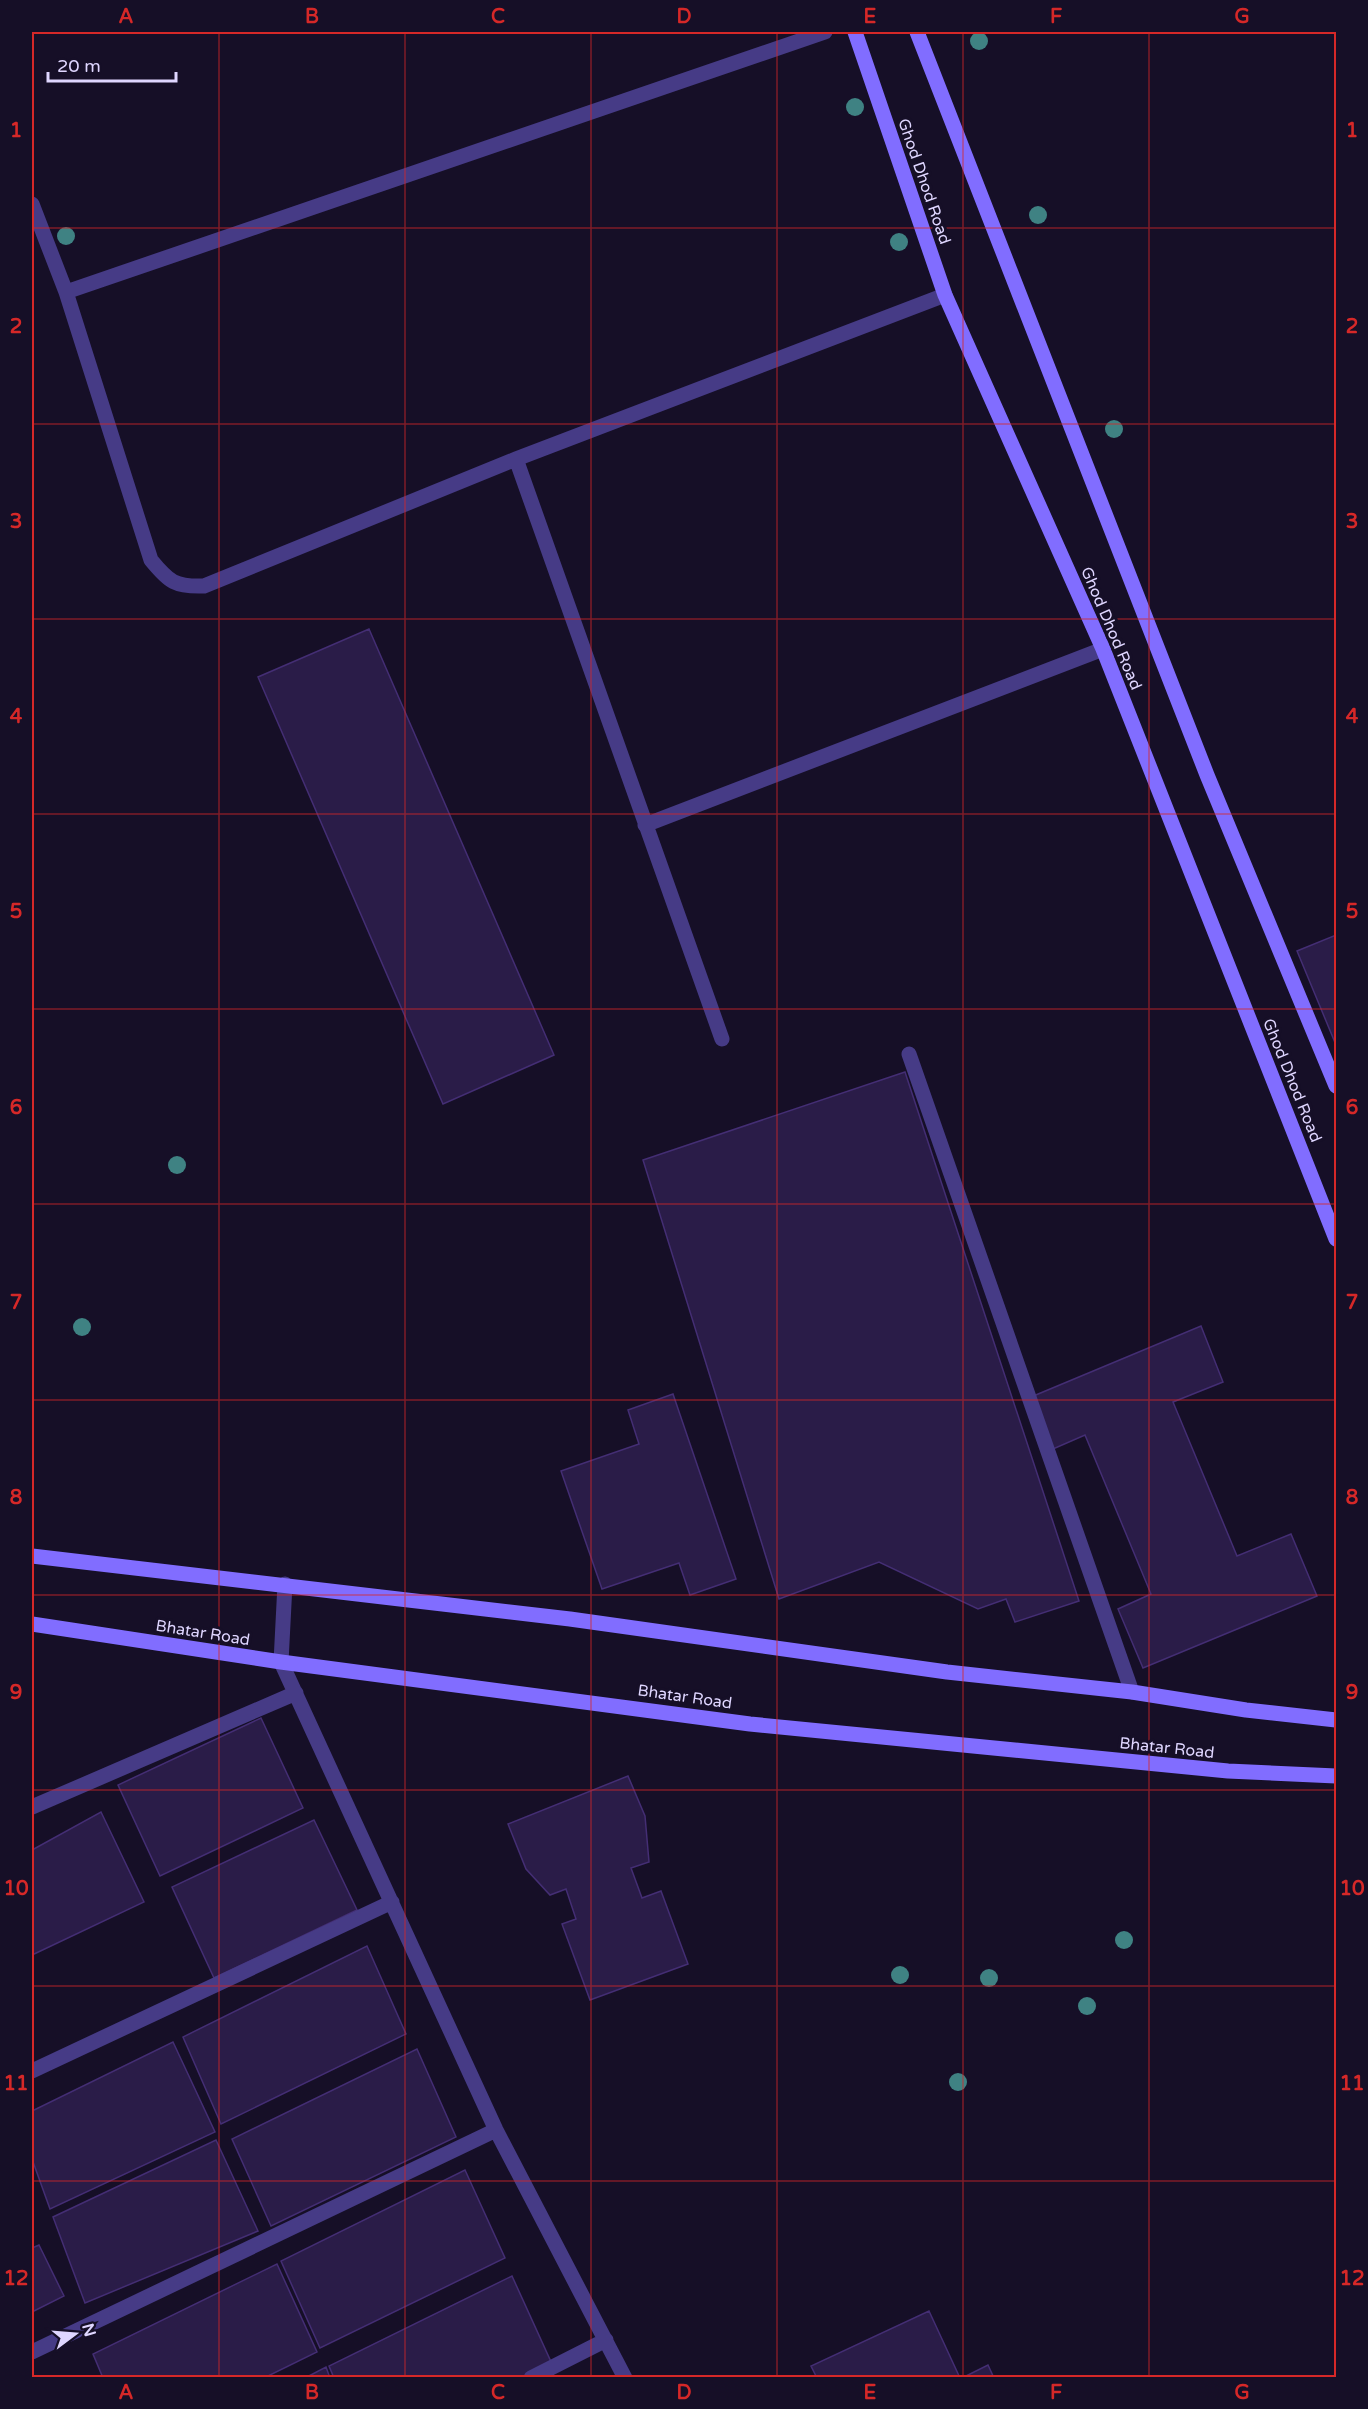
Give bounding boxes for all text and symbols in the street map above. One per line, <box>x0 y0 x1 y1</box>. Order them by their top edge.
text: A <box>119 5 134 29</box>
text: B <box>305 5 319 29</box>
text: C <box>491 5 505 29</box>
text: D <box>676 5 692 29</box>
text: E <box>864 5 877 29</box>
text: F <box>1050 5 1062 29</box>
text: G <box>1234 5 1250 29</box>
scale bar <box>48 45 176 83</box>
text: 20 m <box>57 55 101 77</box>
street label: Ghod Dhod Road <box>893 116 955 247</box>
text: 1 <box>10 119 22 143</box>
text: 1 <box>1346 119 1358 143</box>
text: 2 <box>10 315 22 339</box>
text: 2 <box>1346 315 1358 339</box>
text: 3 <box>10 510 22 534</box>
text: 3 <box>1346 510 1358 534</box>
street label: Ghod Dhod Road <box>1076 564 1146 693</box>
text: 4 <box>10 705 23 729</box>
text: 4 <box>1346 705 1359 729</box>
text: 5 <box>10 900 22 924</box>
text: 5 <box>1346 900 1358 924</box>
street label: Ghod Dhod Road <box>1258 1016 1326 1145</box>
text: 6 <box>10 1096 22 1120</box>
text: 6 <box>1346 1096 1358 1120</box>
text: 7 <box>10 1291 22 1315</box>
text: 7 <box>1346 1291 1358 1315</box>
text: 8 <box>10 1486 22 1510</box>
text: 8 <box>1346 1486 1358 1510</box>
street label: Bhatar Road <box>154 1616 251 1650</box>
street label: Bhatar Road <box>636 1680 733 1714</box>
text: 9 <box>10 1681 22 1705</box>
text: 9 <box>1346 1681 1358 1705</box>
street label: Bhatar Road <box>1119 1733 1215 1763</box>
text: 10 <box>3 1877 29 1901</box>
text: 10 <box>1339 1877 1365 1901</box>
text: 11 <box>3 2072 29 2096</box>
text: 11 <box>1339 2072 1365 2096</box>
text: 12 <box>3 2267 29 2291</box>
text: 12 <box>1339 2267 1365 2291</box>
north arrow <box>45 2304 105 2364</box>
text: N <box>77 2321 100 2339</box>
text: A <box>119 2381 134 2405</box>
text: B <box>305 2381 319 2405</box>
text: C <box>491 2381 505 2405</box>
text: D <box>676 2381 692 2405</box>
text: E <box>864 2381 877 2405</box>
text: F <box>1050 2381 1062 2405</box>
text: G <box>1234 2381 1250 2405</box>

